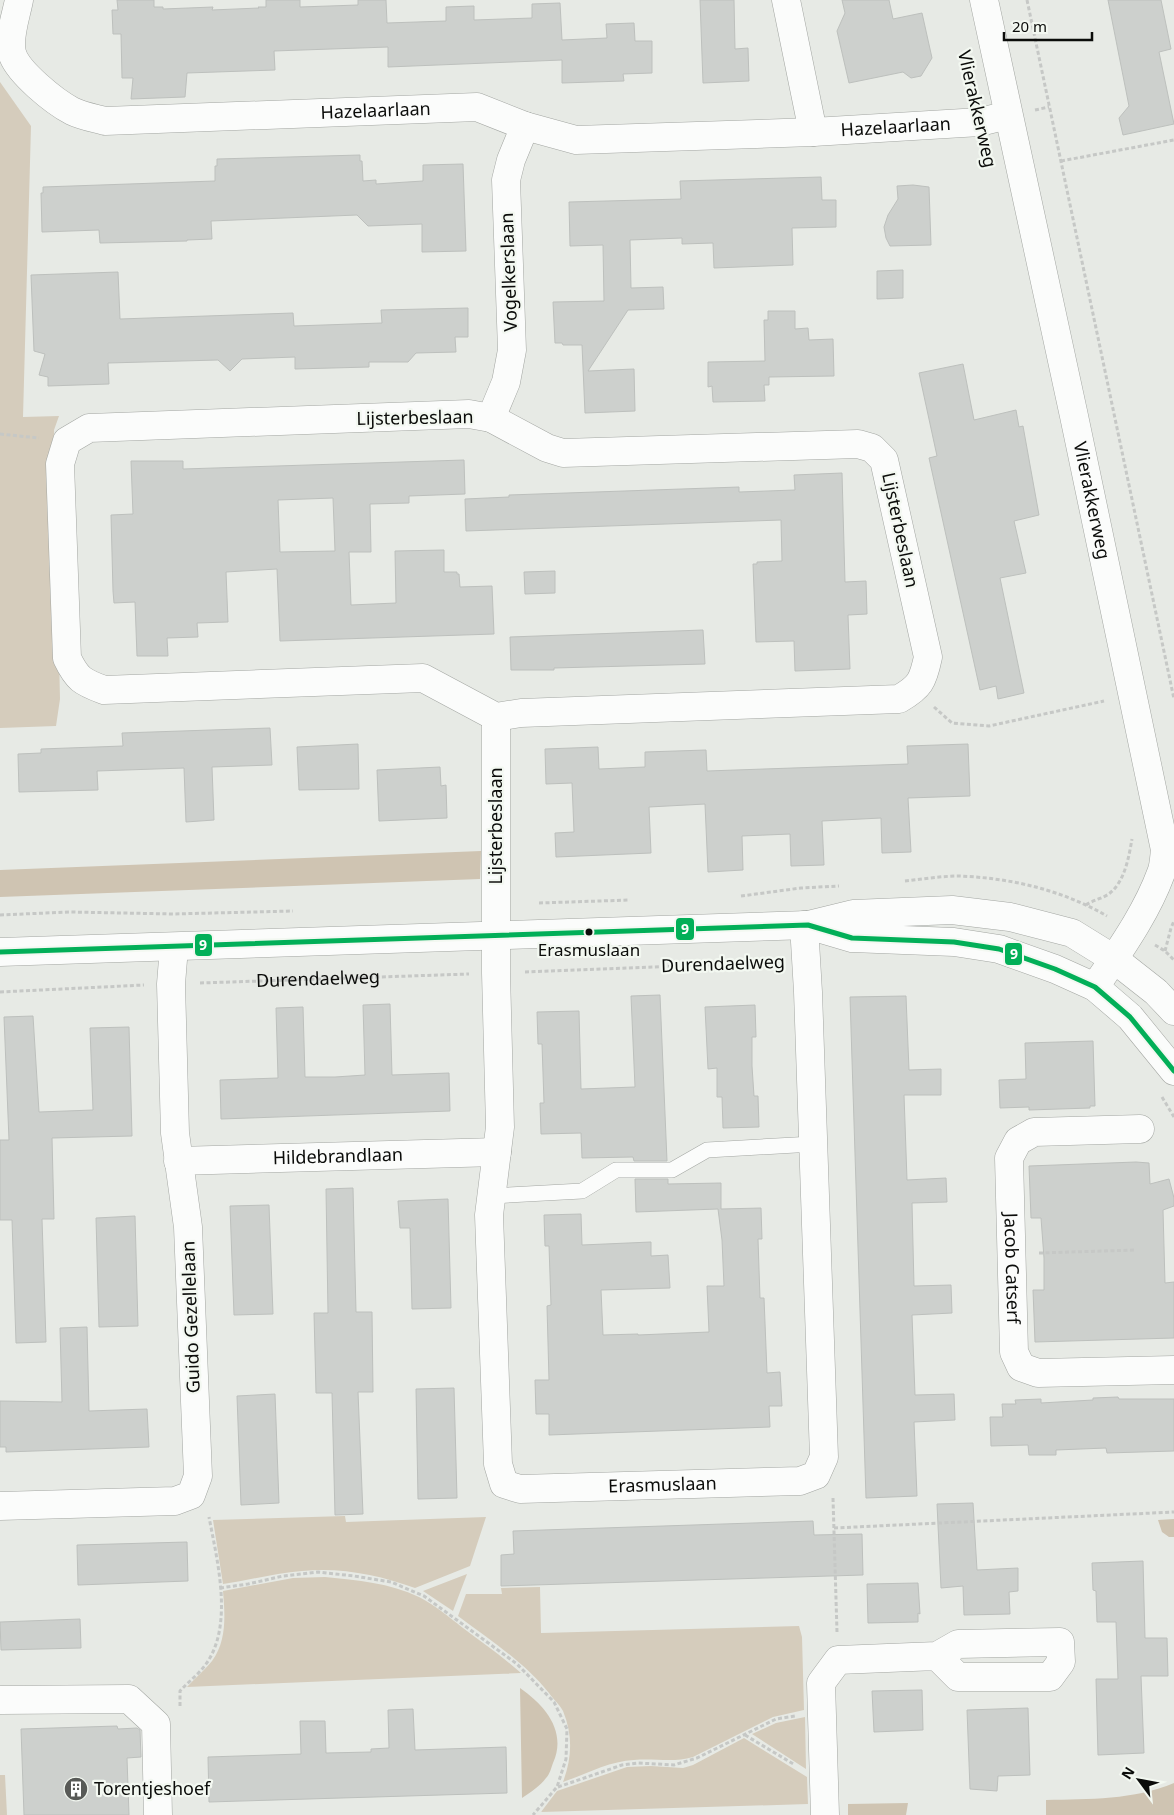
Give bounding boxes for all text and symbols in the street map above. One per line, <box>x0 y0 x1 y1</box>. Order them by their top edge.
scale bar <box>1004 10 1092 42</box>
text: 20 m <box>1012 16 1047 36</box>
street label: Vlierakkerweg <box>953 48 1003 170</box>
street label: Hazelaarlaan <box>320 96 431 124</box>
street label: Hazelaarlaan <box>840 111 951 141</box>
street label: Vogelkerslaan <box>494 212 522 332</box>
street label: Lijsterbeslaan <box>356 404 474 430</box>
street label: Vlierakkerweg <box>1069 439 1117 561</box>
street label: Lijsterbeslaan <box>877 470 925 590</box>
street label: Lijsterbeslaan <box>483 767 507 885</box>
line badge: 9 <box>675 917 695 941</box>
text: 9 <box>681 919 689 938</box>
marker: Erasmuslaan <box>584 927 594 937</box>
line badge: 9 <box>194 933 213 957</box>
text: 9 <box>199 935 207 954</box>
place label: Erasmuslaan <box>538 938 640 961</box>
line badge: 9 <box>1004 942 1023 966</box>
text: 9 <box>1010 944 1018 963</box>
street label: Durendaelweg <box>661 949 785 977</box>
street label: Durendaelweg <box>256 964 380 992</box>
street label: Hildebrandlaan <box>272 1142 403 1169</box>
street label: Jacob Catserf <box>999 1211 1026 1325</box>
street label: Guido Gezellelaan <box>175 1240 205 1394</box>
street label: Erasmuslaan <box>608 1470 717 1497</box>
north arrow <box>1114 1755 1164 1805</box>
text: N <box>1116 1763 1139 1783</box>
building icon: Torentjeshoef <box>63 1776 89 1802</box>
place label: Torentjeshoef <box>94 1776 211 1800</box>

